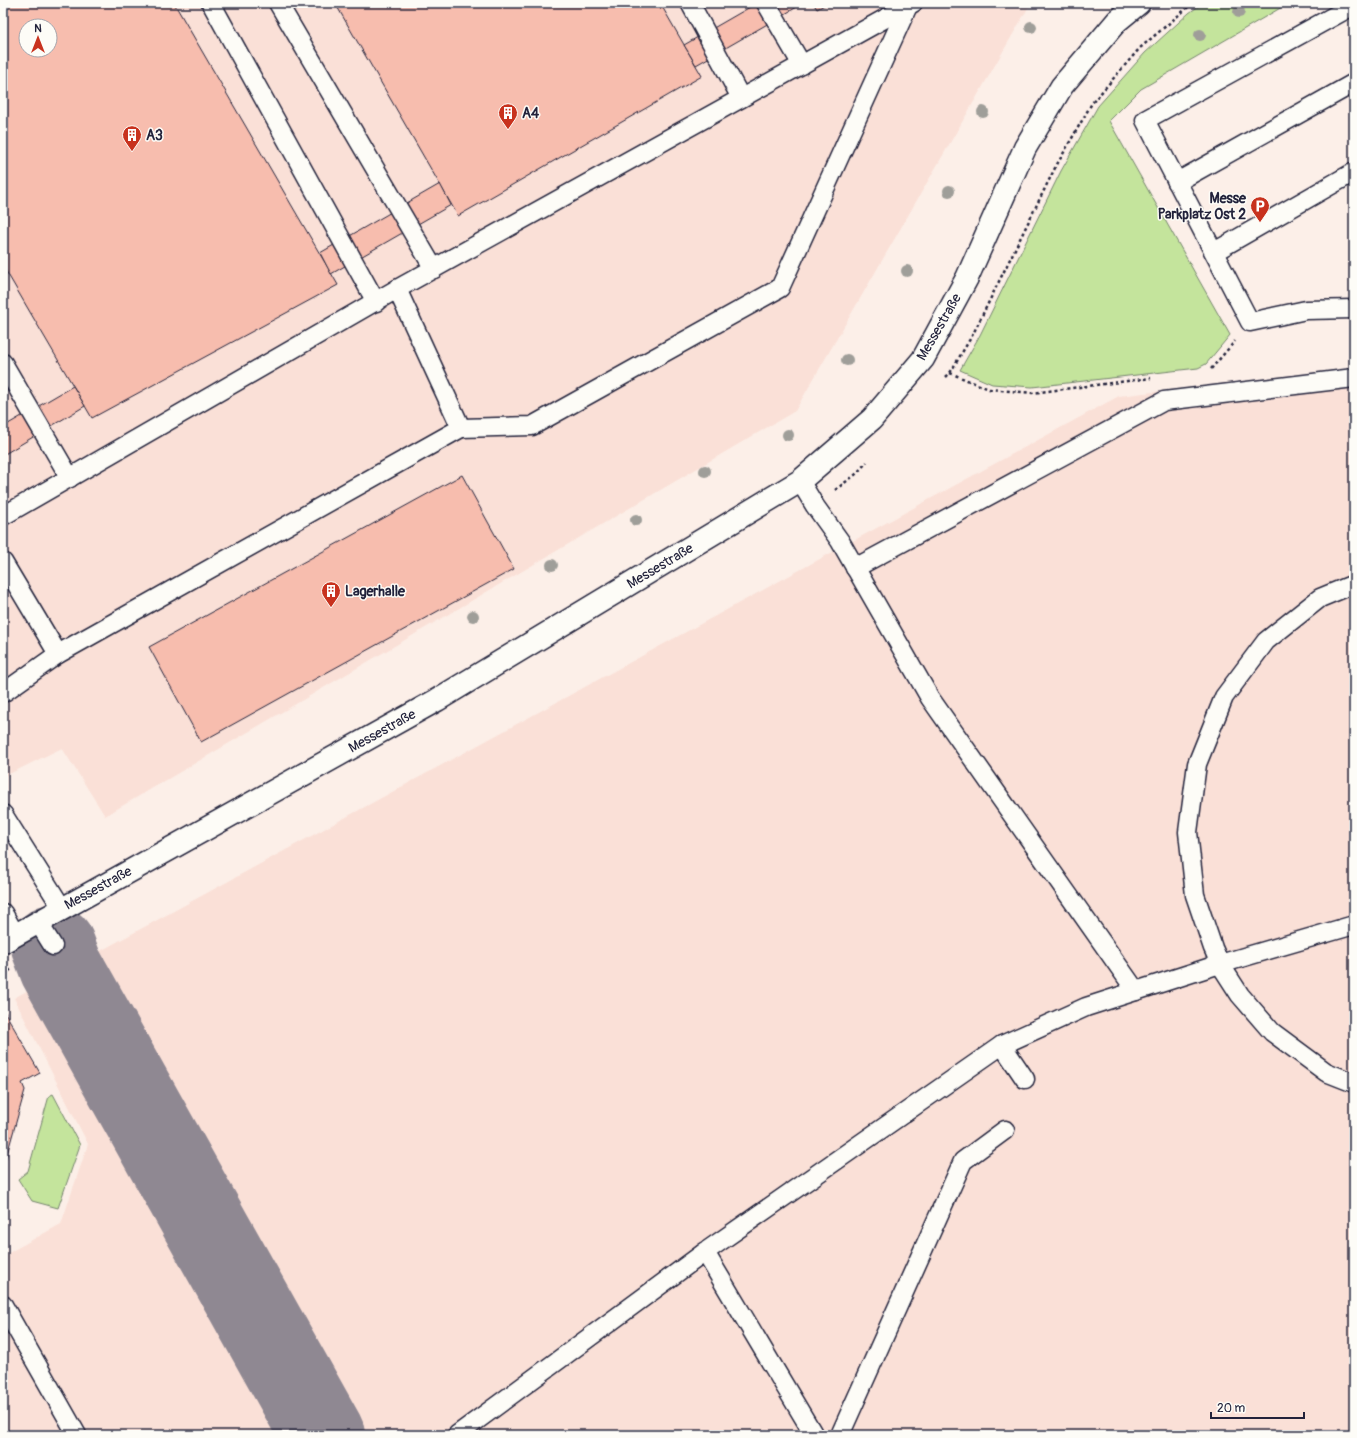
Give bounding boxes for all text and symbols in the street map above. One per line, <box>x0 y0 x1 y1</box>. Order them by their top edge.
north arrow <box>18 18 58 58</box>
text: N <box>34 22 42 35</box>
building icon: A4 <box>497 102 519 130</box>
place label: A4 <box>522 105 540 122</box>
building icon: A3 <box>121 124 143 152</box>
place label: A3 <box>146 127 163 144</box>
place label: Messe Parkplatz Ost 2 <box>1158 190 1247 223</box>
parking icon: Messe Parkplatz Ost 2 <box>1249 195 1271 223</box>
street label: Messestraße <box>913 290 965 363</box>
street label: Messestraße <box>624 540 696 592</box>
building icon: Lagerhalle <box>320 580 342 608</box>
place label: Lagerhalle <box>345 583 406 600</box>
street label: Messestraße <box>345 705 419 756</box>
street label: Messestraße <box>61 862 135 913</box>
scale bar <box>1211 1394 1304 1420</box>
text: 20 m <box>1217 1401 1246 1416</box>

